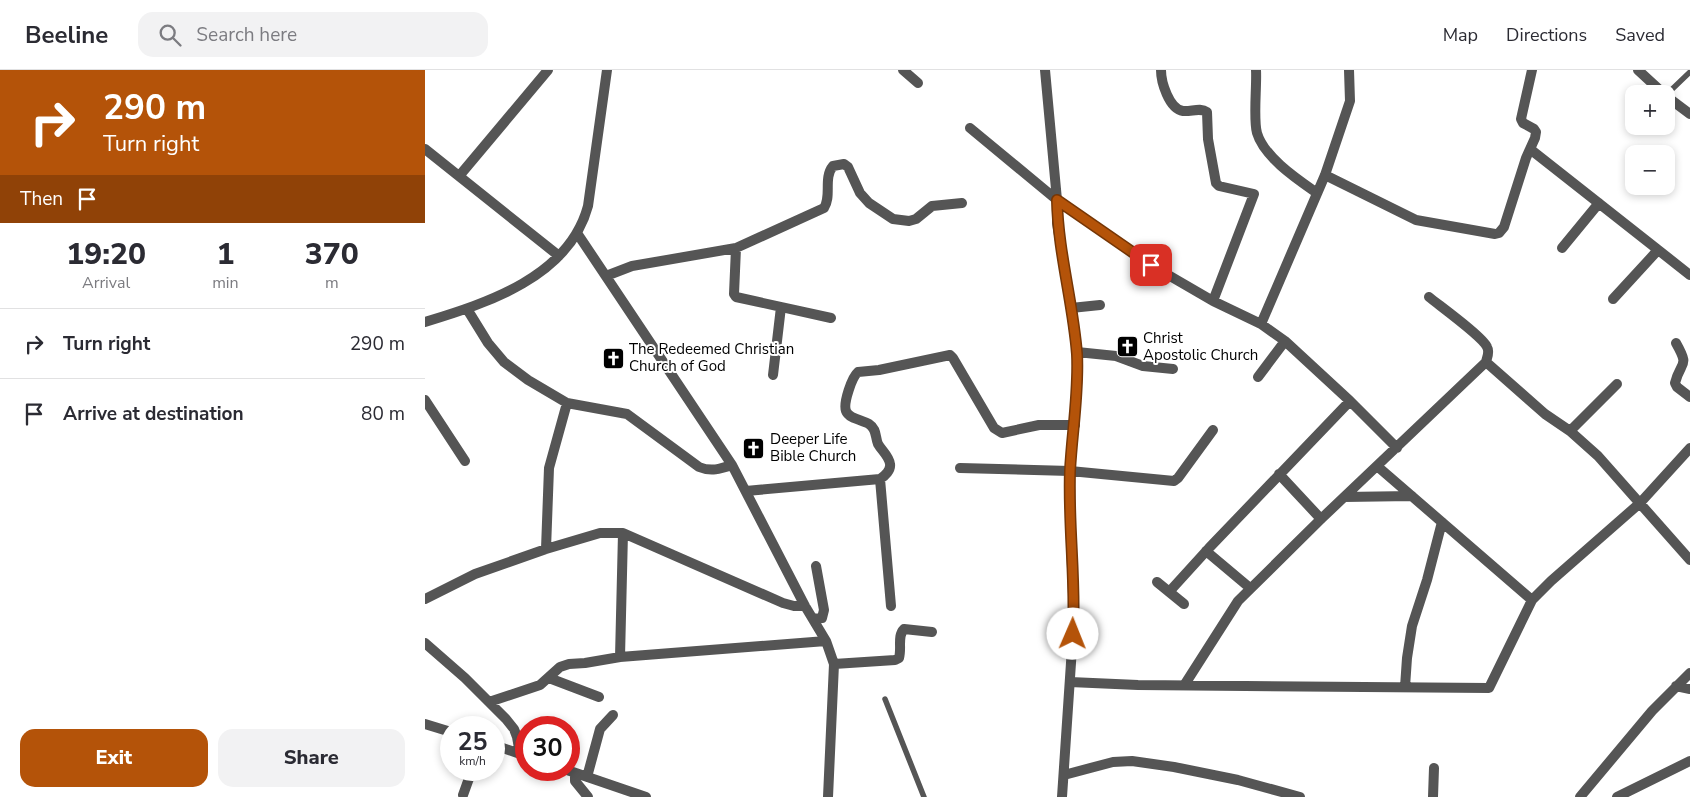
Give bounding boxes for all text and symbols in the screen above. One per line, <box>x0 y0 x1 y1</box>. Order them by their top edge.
search box <box>138 12 488 57</box>
text: Beeline <box>25 19 108 51</box>
icon: search <box>156 21 184 49</box>
text: Search here <box>196 22 297 48</box>
text: Map <box>1443 23 1478 47</box>
text: Directions <box>1506 23 1587 47</box>
text: Saved <box>1615 23 1665 47</box>
text: 290 m <box>103 84 206 131</box>
map controls <box>1625 85 1675 195</box>
button: + <box>1625 85 1675 135</box>
icon: right <box>20 90 85 155</box>
text: Turn right <box>103 129 199 159</box>
button: − <box>1625 145 1675 195</box>
icon: arrive <box>73 185 101 213</box>
text: Then <box>20 186 63 212</box>
text: 19:20 <box>66 234 146 275</box>
text: 1 <box>216 234 234 275</box>
text: 370 <box>305 234 359 275</box>
pin <box>1130 244 1172 286</box>
icon: arrive <box>1137 251 1165 279</box>
text: Arrival <box>82 272 130 294</box>
text: min <box>212 272 239 294</box>
text: m <box>325 272 339 294</box>
place label: Christ Apostolic Church <box>1143 328 1258 365</box>
icon: right <box>20 330 48 358</box>
text: Turn right <box>63 331 150 357</box>
text: 290 m <box>350 331 405 357</box>
church icon: Christ Apostolic Church <box>1115 335 1139 359</box>
place label: The Redeemed Christian Church of God <box>629 339 794 376</box>
church icon: The Redeemed Christian Church of God <box>601 346 625 370</box>
icon: arrive <box>20 400 48 428</box>
text: Arrive at destination <box>63 401 244 427</box>
text: 80 m <box>361 401 405 427</box>
place label: Deeper Life Bible Church <box>770 429 856 466</box>
church icon: Deeper Life Bible Church <box>742 436 766 460</box>
position arrow <box>1046 607 1098 659</box>
speed limit sign: 30 <box>515 716 580 781</box>
text: 25 <box>457 725 488 759</box>
button: Exit <box>20 729 208 787</box>
button: Share <box>218 729 405 787</box>
text: km/h <box>459 753 486 769</box>

